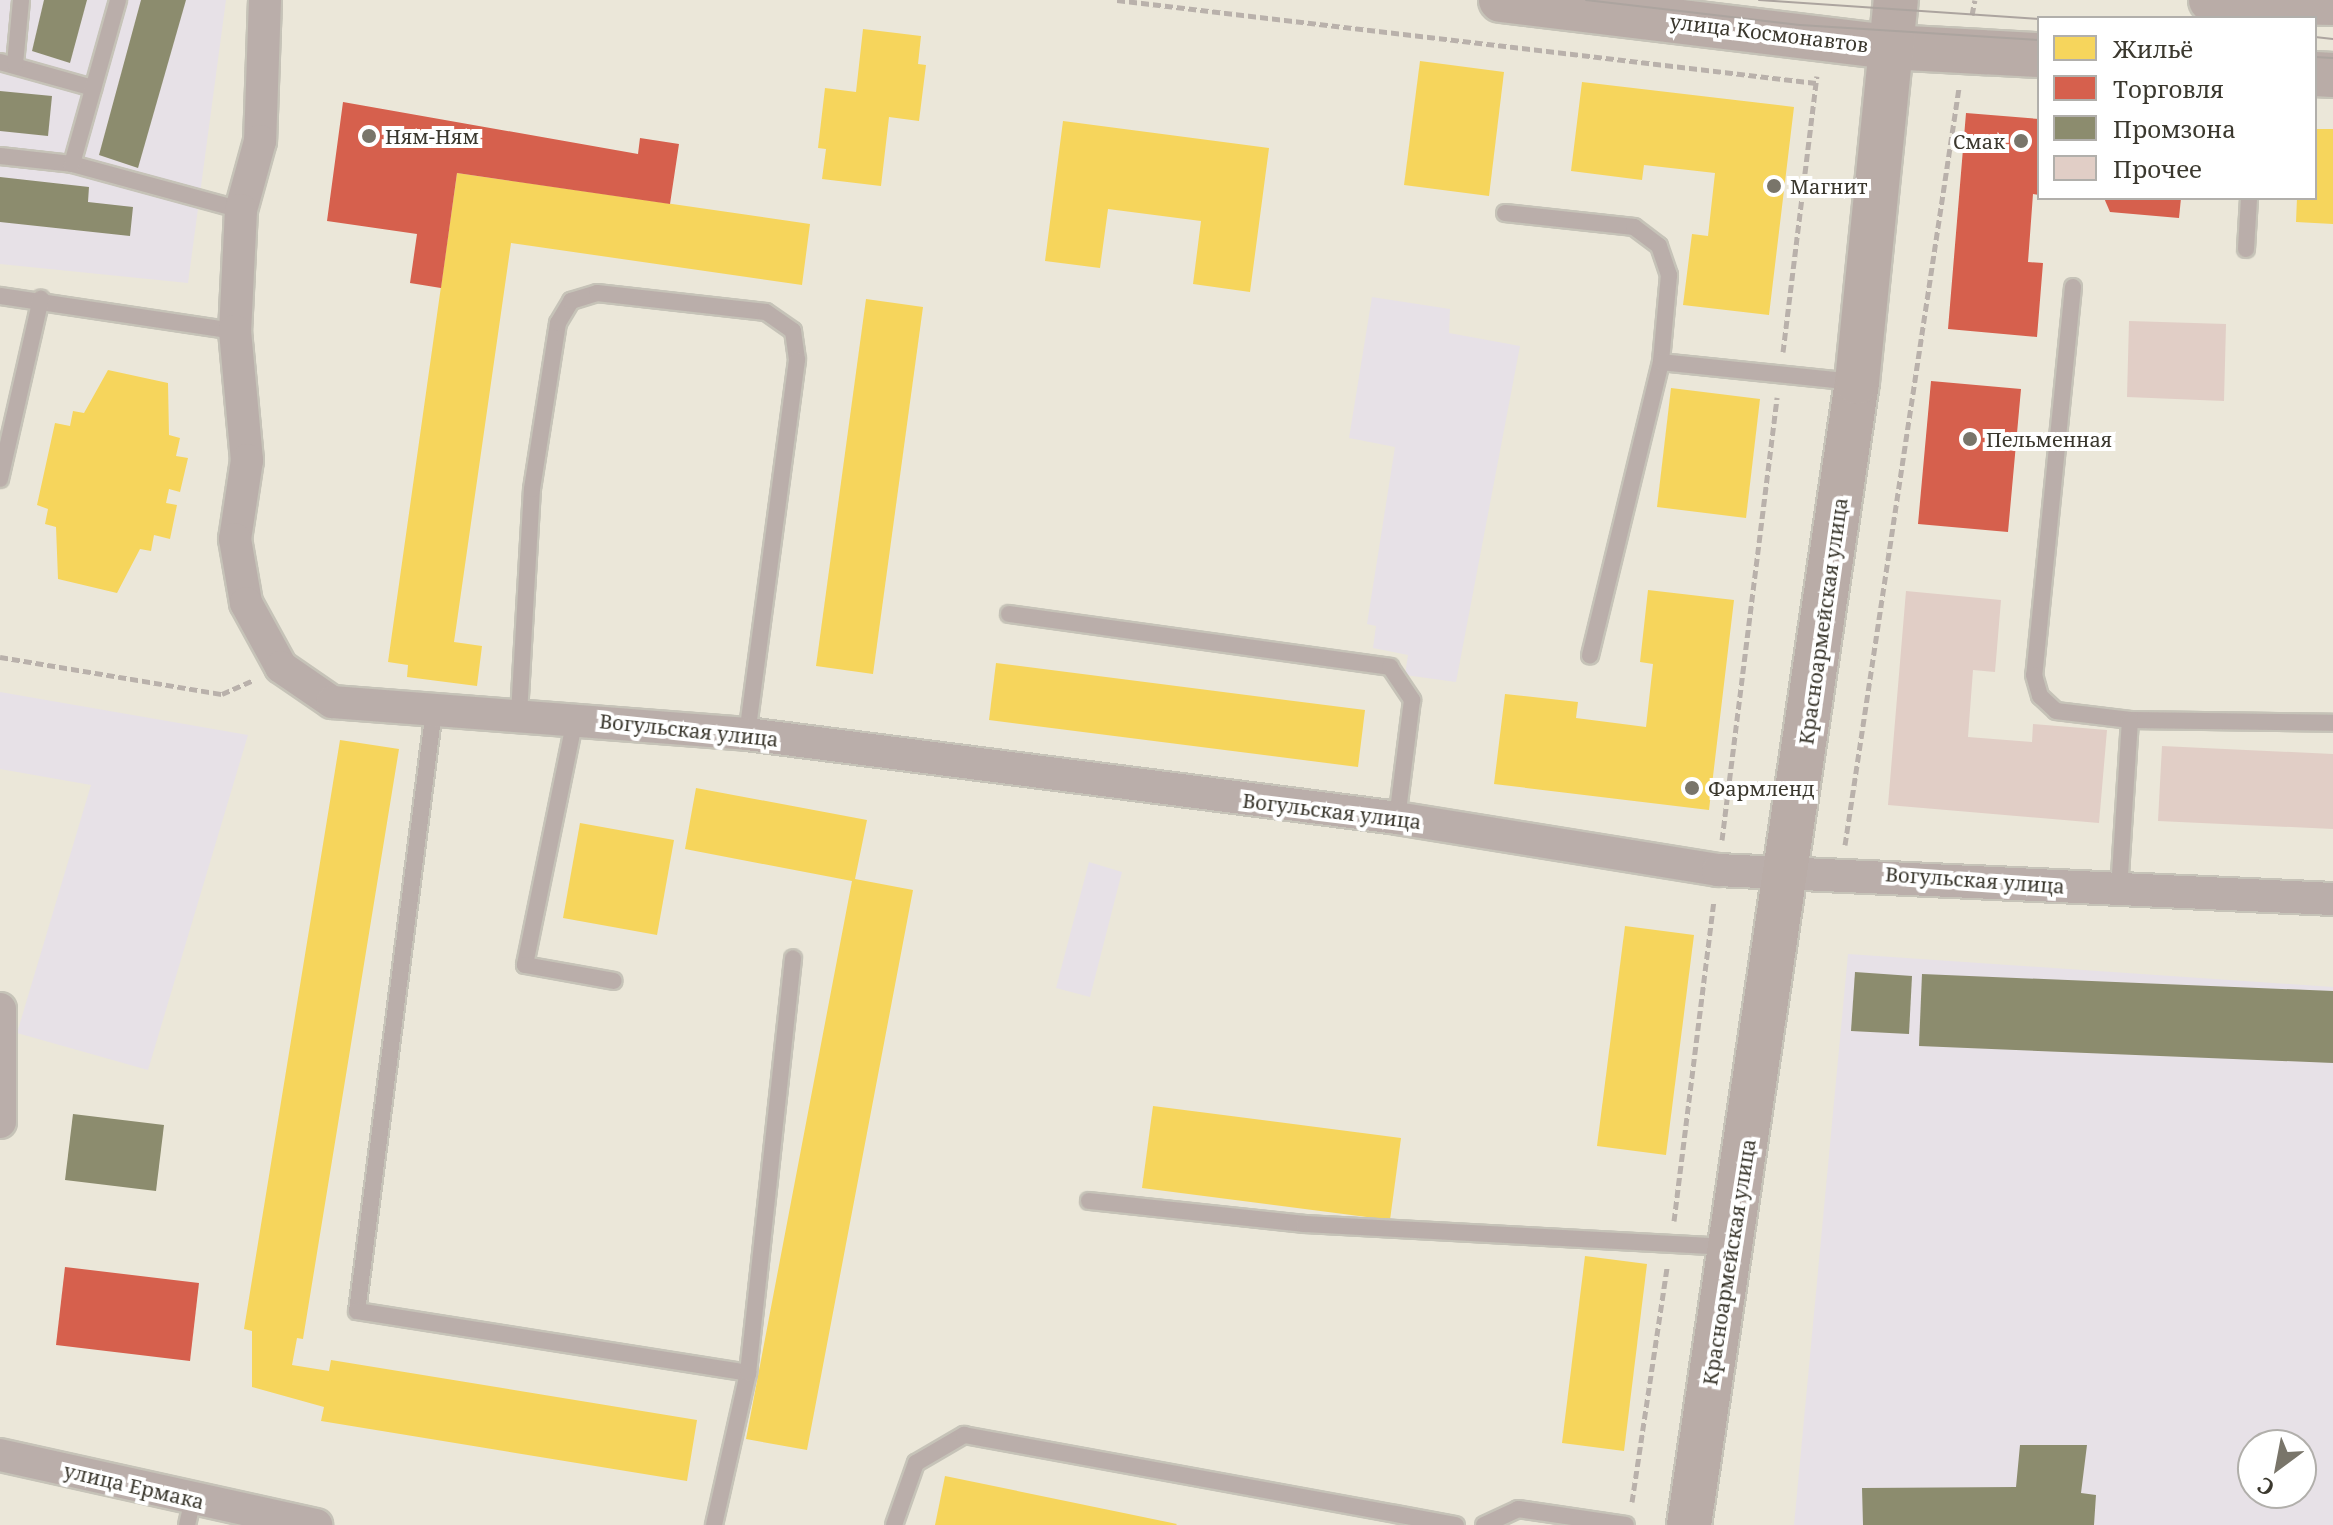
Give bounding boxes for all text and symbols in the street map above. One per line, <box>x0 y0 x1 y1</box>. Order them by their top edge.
street label: улица Космонавтов <box>1668 9 1870 57</box>
legend <box>2037 16 2317 200</box>
text: Жильё <box>2113 32 2193 65</box>
text: Торговля <box>2113 72 2224 105</box>
text: Промзона <box>2113 112 2236 145</box>
place label: Ням-Ням <box>385 124 479 148</box>
marker: Ням-Ням <box>360 127 378 145</box>
place label: Смак <box>1953 129 2005 153</box>
marker: Смак <box>2012 132 2030 150</box>
text: Прочее <box>2113 152 2202 185</box>
place label: Магнит <box>1790 174 1867 198</box>
marker: Магнит <box>1765 177 1783 195</box>
place label: Пельменная <box>1986 427 2112 451</box>
marker: Пельменная <box>1961 430 1979 448</box>
street label: Красноармейская улица <box>1794 496 1852 746</box>
street label: Вогульская улица <box>598 709 780 751</box>
place label: Фармленд <box>1708 776 1814 800</box>
marker: Фармленд <box>1683 779 1701 797</box>
street label: Вогульская улица <box>1241 788 1423 834</box>
street label: Вогульская улица <box>1884 862 2066 898</box>
street label: Красноармейская улица <box>1698 1137 1760 1387</box>
north arrow <box>2237 1429 2317 1509</box>
street label: улица Ермака <box>61 1458 207 1514</box>
text: С <box>2251 1471 2279 1504</box>

